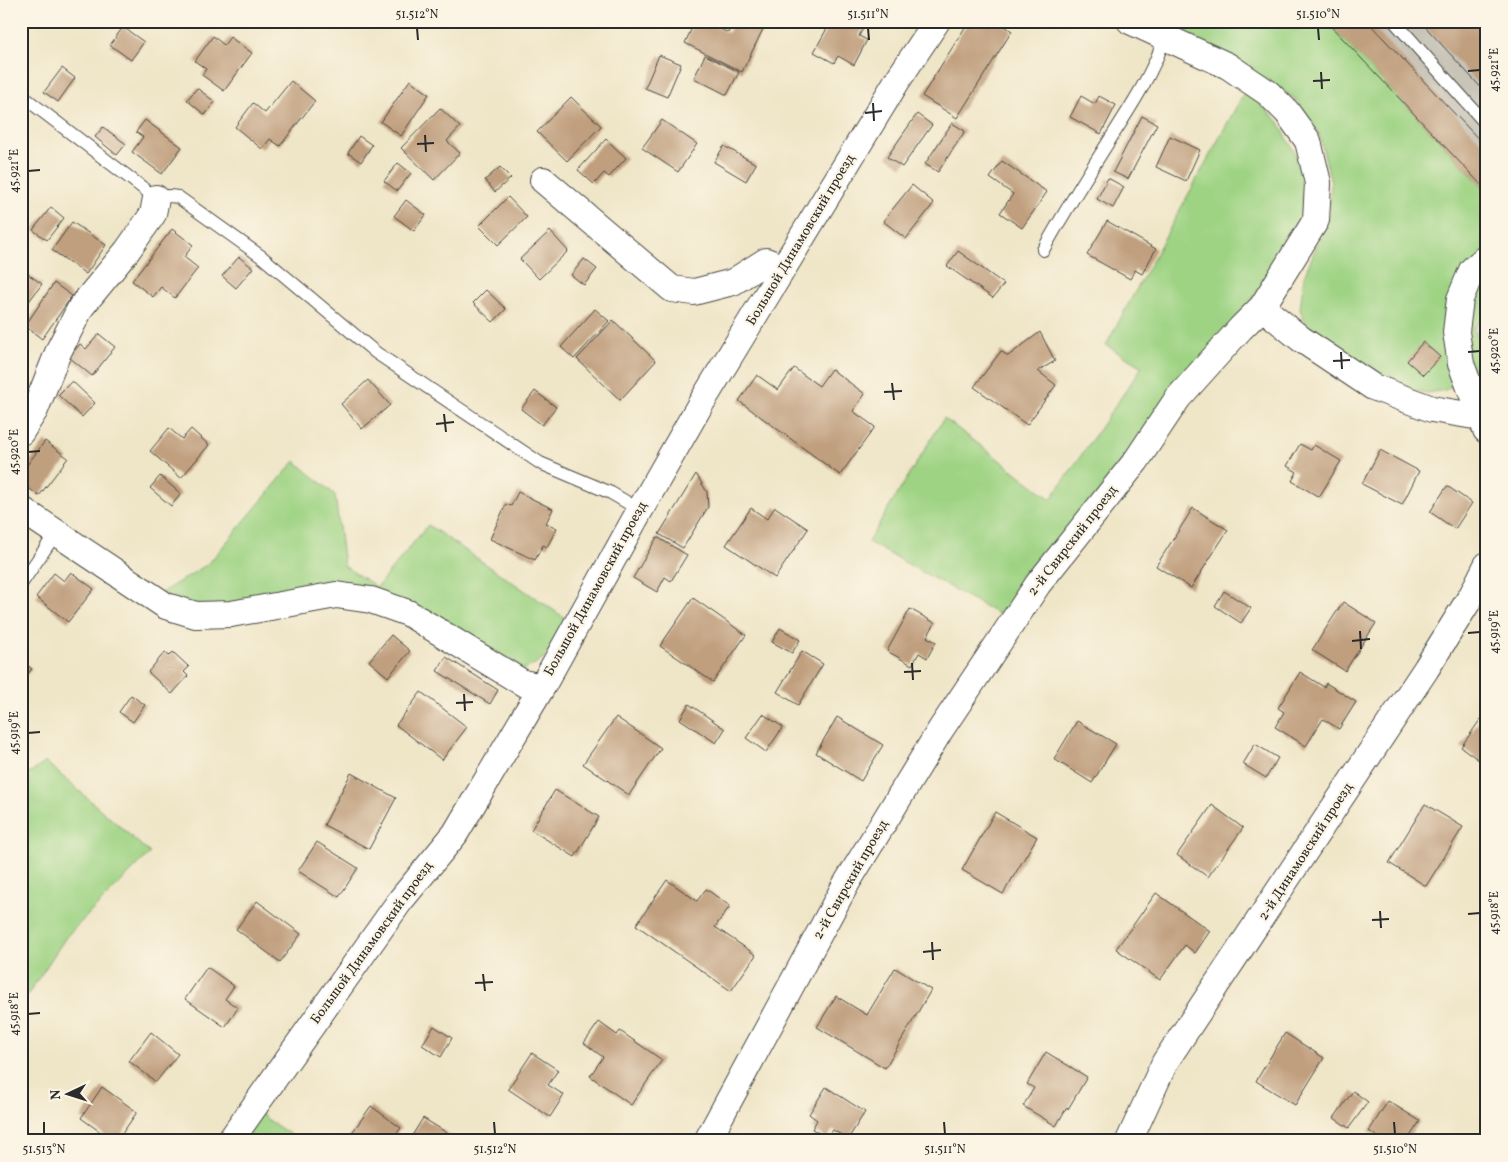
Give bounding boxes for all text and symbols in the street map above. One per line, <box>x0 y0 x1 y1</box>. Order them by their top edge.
text: 51.512°N <box>395 7 439 23</box>
text: 51.511°N <box>847 7 889 23</box>
text: 51.510°N <box>1296 7 1340 23</box>
text: 45.921°E <box>1487 48 1503 92</box>
text: 45.921°E <box>7 149 23 193</box>
street label: Большой Динамовский проезд <box>742 151 860 329</box>
text: 45.920°E <box>1487 328 1503 374</box>
text: 45.920°E <box>7 429 23 475</box>
street label: 2-й Свирский проезд <box>1024 482 1122 600</box>
street label: Большой Динамовский проезд <box>540 498 652 680</box>
text: 45.919°E <box>1487 610 1503 654</box>
text: 45.919°E <box>7 711 23 755</box>
street label: 2-й Динамовский проезд <box>1254 779 1358 925</box>
street label: 2-й Свирский проезд <box>809 817 893 943</box>
street label: Большой Динамовский проезд <box>306 858 438 1028</box>
text: 45.918°E <box>1487 891 1503 935</box>
text: 45.918°E <box>7 992 23 1036</box>
north arrow <box>42 1070 92 1120</box>
text: N <box>47 1089 66 1101</box>
text: 51.513°N <box>23 1142 66 1158</box>
text: 51.512°N <box>473 1142 517 1158</box>
text: 51.511°N <box>924 1142 966 1158</box>
text: 51.510°N <box>1373 1142 1417 1158</box>

